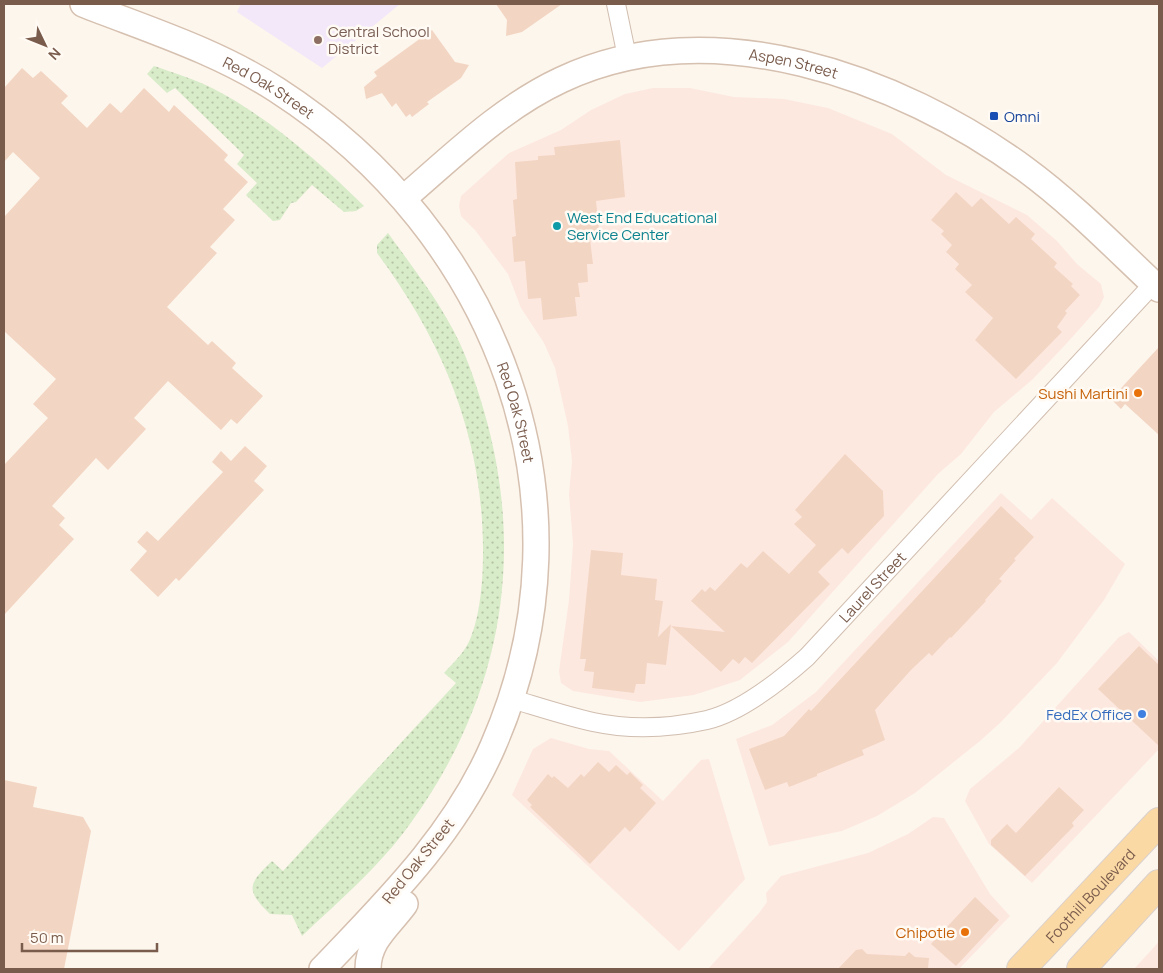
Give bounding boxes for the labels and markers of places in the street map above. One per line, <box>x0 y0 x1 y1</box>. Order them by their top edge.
place label: Central School District <box>328 21 430 59</box>
marker: Central School District <box>312 34 324 46</box>
place label: Omni <box>1004 106 1040 127</box>
marker: Omni <box>988 110 1000 122</box>
place label: West End Educational Service Center <box>567 207 717 245</box>
marker: West End Educational Service Center <box>551 220 563 232</box>
place label: Sushi Martini <box>1038 383 1128 404</box>
marker: Sushi Martini <box>1132 387 1144 399</box>
place label: FedEx Office <box>1046 704 1132 725</box>
marker: FedEx Office <box>1136 708 1148 720</box>
place label: Chipotle <box>896 922 955 943</box>
marker: Chipotle <box>959 926 971 938</box>

